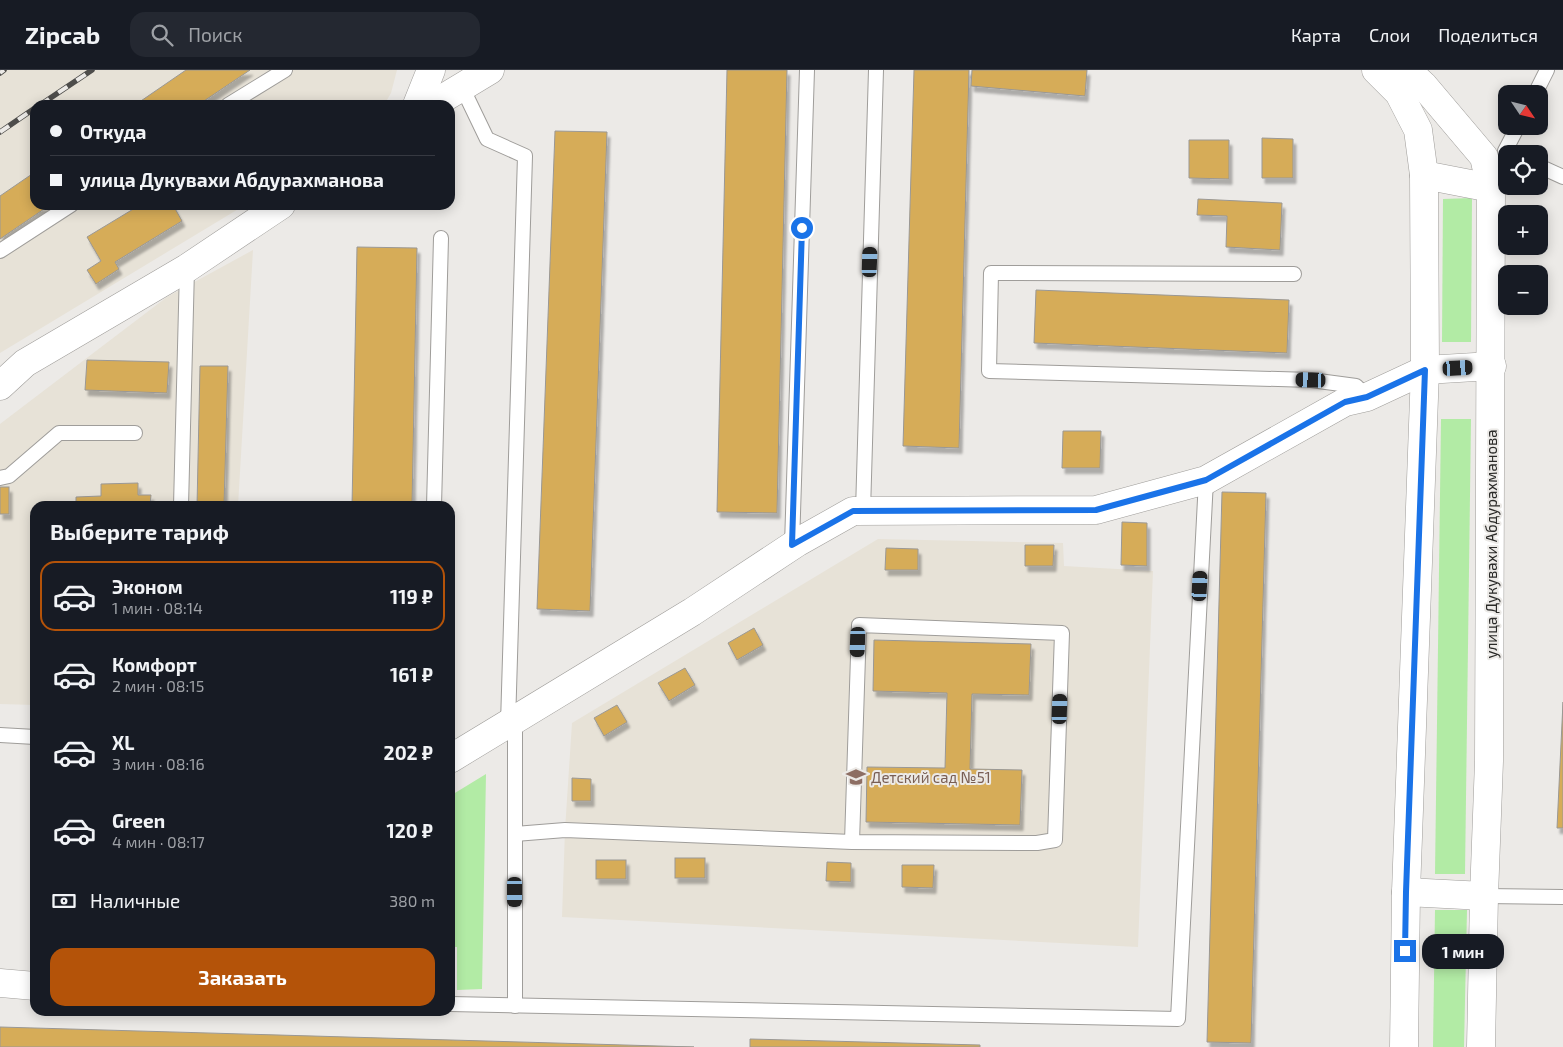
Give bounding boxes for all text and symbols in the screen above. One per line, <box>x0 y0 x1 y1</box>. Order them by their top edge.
search box <box>130 12 480 57</box>
text: Zipcab <box>25 20 100 49</box>
icon: search <box>148 21 176 49</box>
text: Поиск <box>188 23 243 46</box>
text: Карта <box>1291 24 1341 46</box>
text: Слои <box>1369 24 1410 46</box>
text: Поделиться <box>1438 24 1538 46</box>
north arrow <box>1498 85 1548 135</box>
map controls <box>1498 85 1548 315</box>
text: Откуда <box>80 120 146 143</box>
button: locate <box>1498 145 1548 195</box>
text: улица Дукувахи Абдурахманова <box>80 168 384 191</box>
button: + <box>1498 205 1548 255</box>
route start <box>791 217 813 239</box>
car <box>861 247 878 277</box>
button: − <box>1498 265 1548 315</box>
car <box>1442 360 1473 376</box>
car <box>1295 372 1326 388</box>
street label: улица Дукувахи Абдурахманова <box>1482 429 1501 659</box>
text: Выберите тариф <box>50 518 229 544</box>
car <box>1191 571 1208 601</box>
icon: car <box>52 574 97 619</box>
text: Эконом <box>112 575 183 598</box>
text: 119 ₽ <box>390 585 433 608</box>
text: 1 мин · 08:14 <box>112 598 203 617</box>
car <box>849 627 866 657</box>
icon: car <box>52 652 97 697</box>
text: Комфорт <box>112 653 197 676</box>
text: 161 ₽ <box>390 663 433 686</box>
text: 2 мин · 08:15 <box>112 676 204 695</box>
car <box>1051 694 1068 724</box>
icon: car <box>52 730 97 775</box>
text: XL <box>112 731 134 754</box>
text: 202 ₽ <box>384 741 433 764</box>
text: 3 мин · 08:16 <box>112 754 205 773</box>
school or university icon: Детский сад №51 <box>845 766 867 788</box>
place label: Детский сад №51 <box>871 768 991 786</box>
icon: car <box>52 808 97 853</box>
text: Green <box>112 809 165 832</box>
text: 120 ₽ <box>386 819 433 842</box>
text: 4 мин · 08:17 <box>112 832 205 851</box>
car <box>507 877 522 907</box>
icon: cash <box>50 887 78 915</box>
text: Наличные <box>90 889 180 912</box>
text: 380 m <box>389 891 435 910</box>
callout: 1 мин <box>1422 934 1505 968</box>
route end <box>1394 940 1416 962</box>
text: 1 мин <box>1442 942 1484 961</box>
button: Заказать <box>50 948 435 1006</box>

